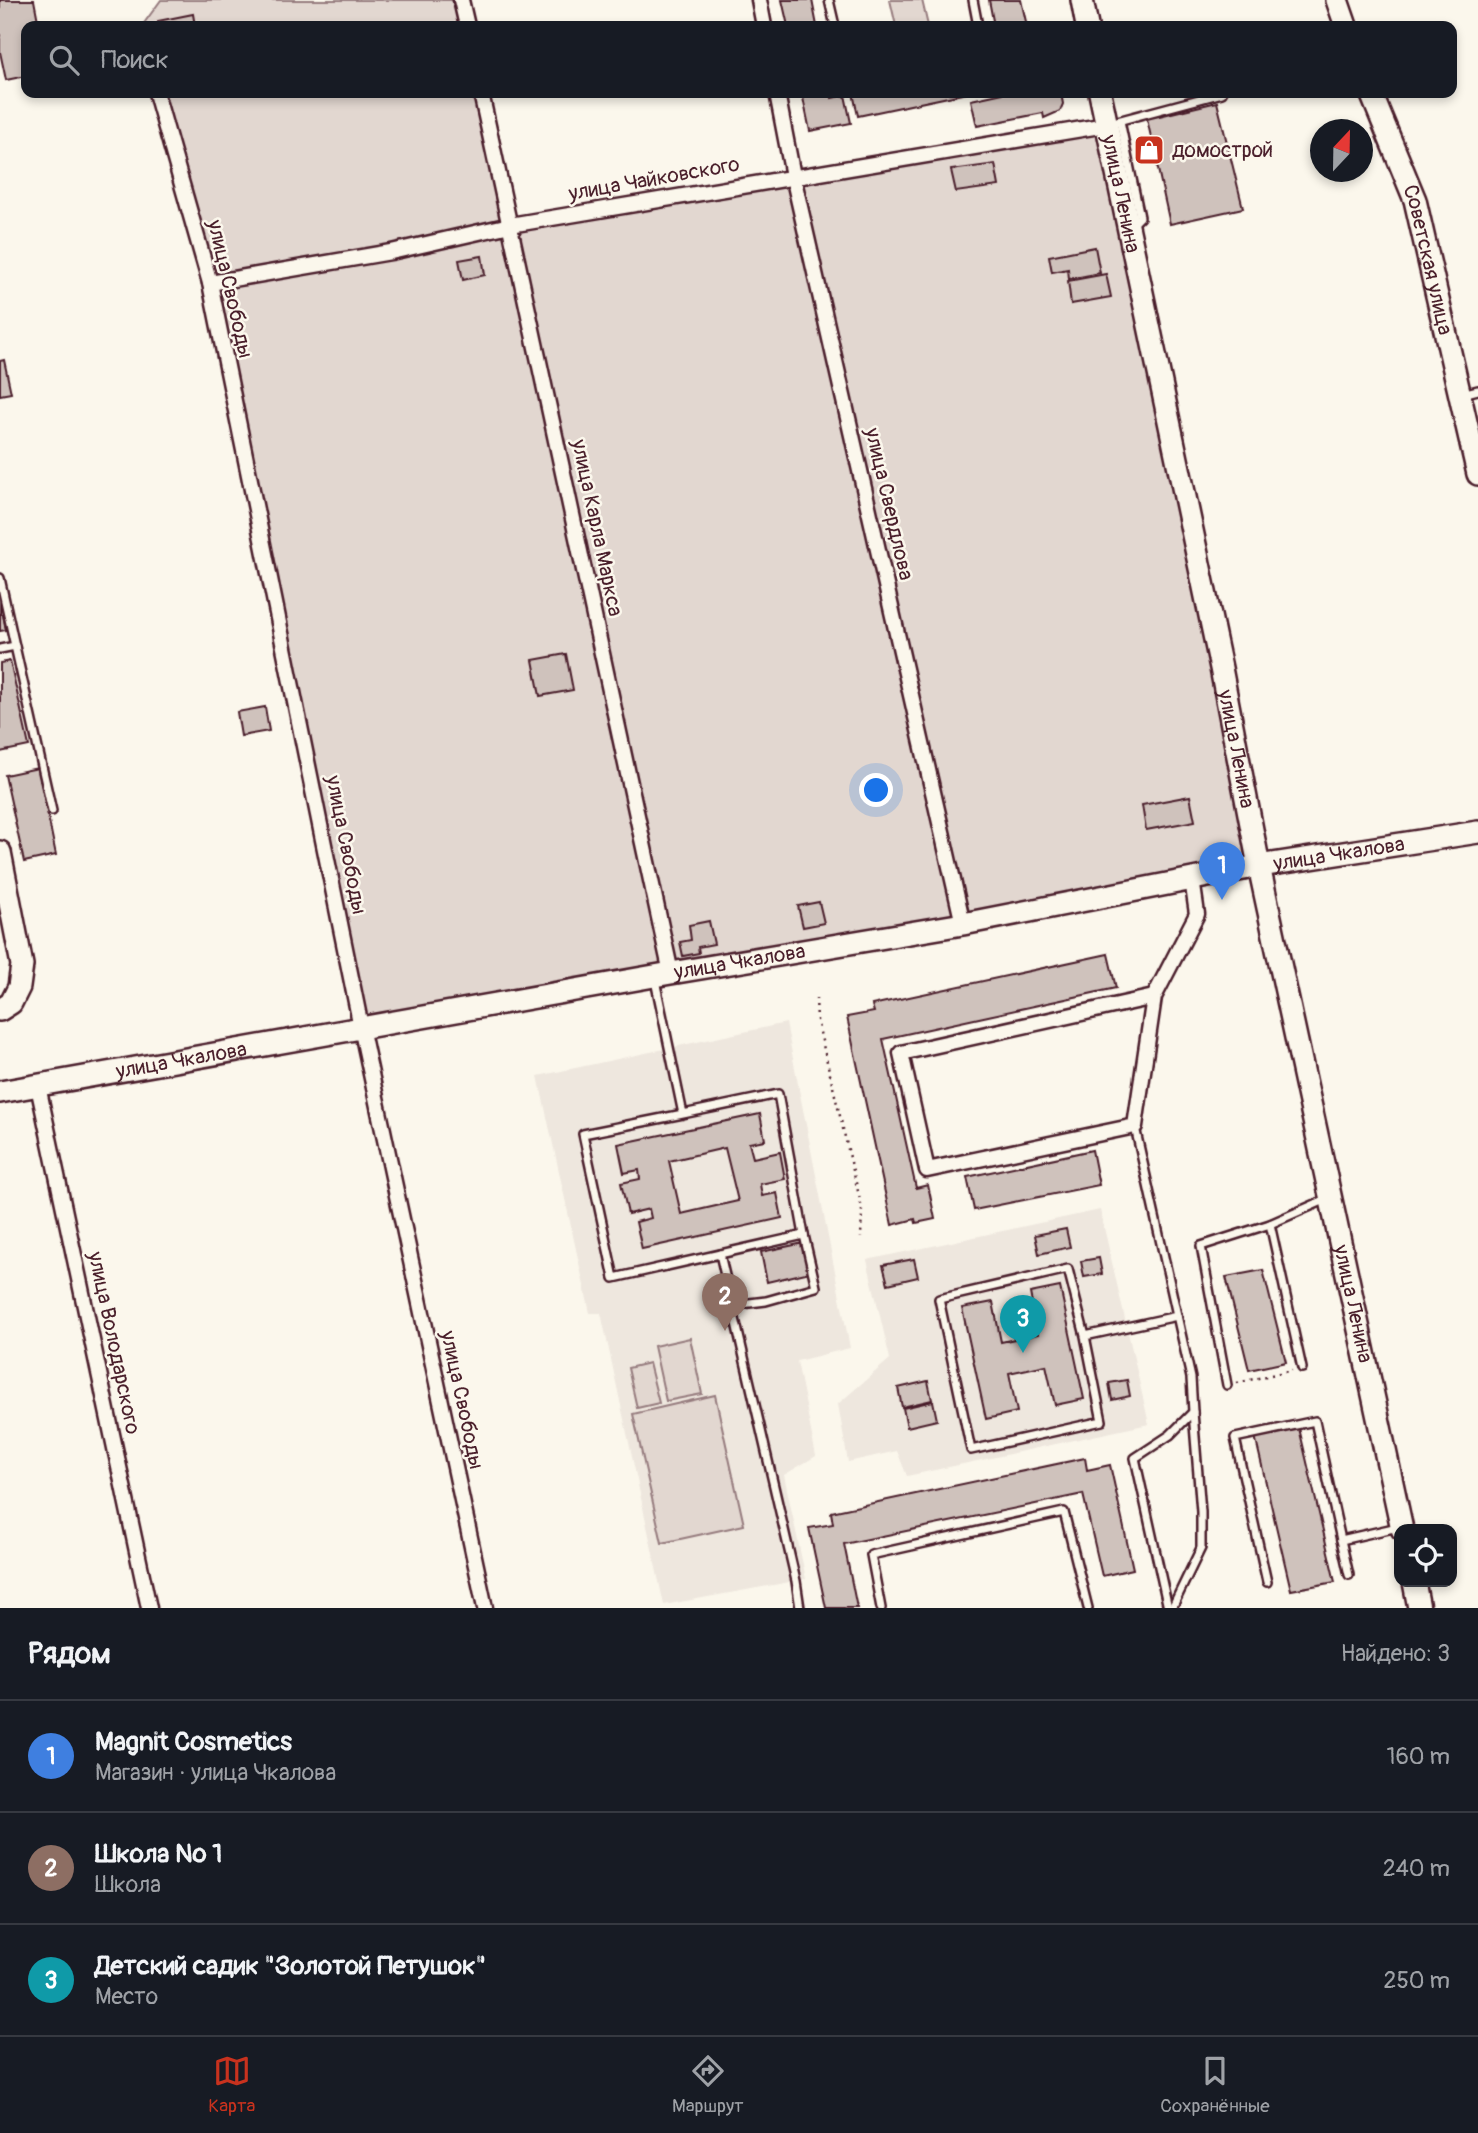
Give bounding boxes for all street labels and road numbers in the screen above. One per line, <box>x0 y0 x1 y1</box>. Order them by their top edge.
street label: улица Ленина <box>1095 131 1147 255</box>
street label: улица Чайковского <box>566 151 742 207</box>
street label: Советская улица <box>1397 181 1459 338</box>
street label: улица Свободы <box>201 216 259 361</box>
street label: улица Свердлова <box>858 424 920 583</box>
street label: улица Карла Маркса <box>565 436 629 619</box>
street label: улица Ленина <box>1212 687 1261 810</box>
street label: улица Свободы <box>319 772 373 917</box>
street label: улица Чкалова <box>1270 830 1406 877</box>
street label: улица Чкалова <box>671 937 807 986</box>
street label: улица Чкалова <box>113 1035 249 1085</box>
street label: улица Ленина <box>1327 1241 1379 1365</box>
street label: улица Володарского <box>81 1248 147 1437</box>
street label: улица Свободы <box>434 1327 490 1472</box>

